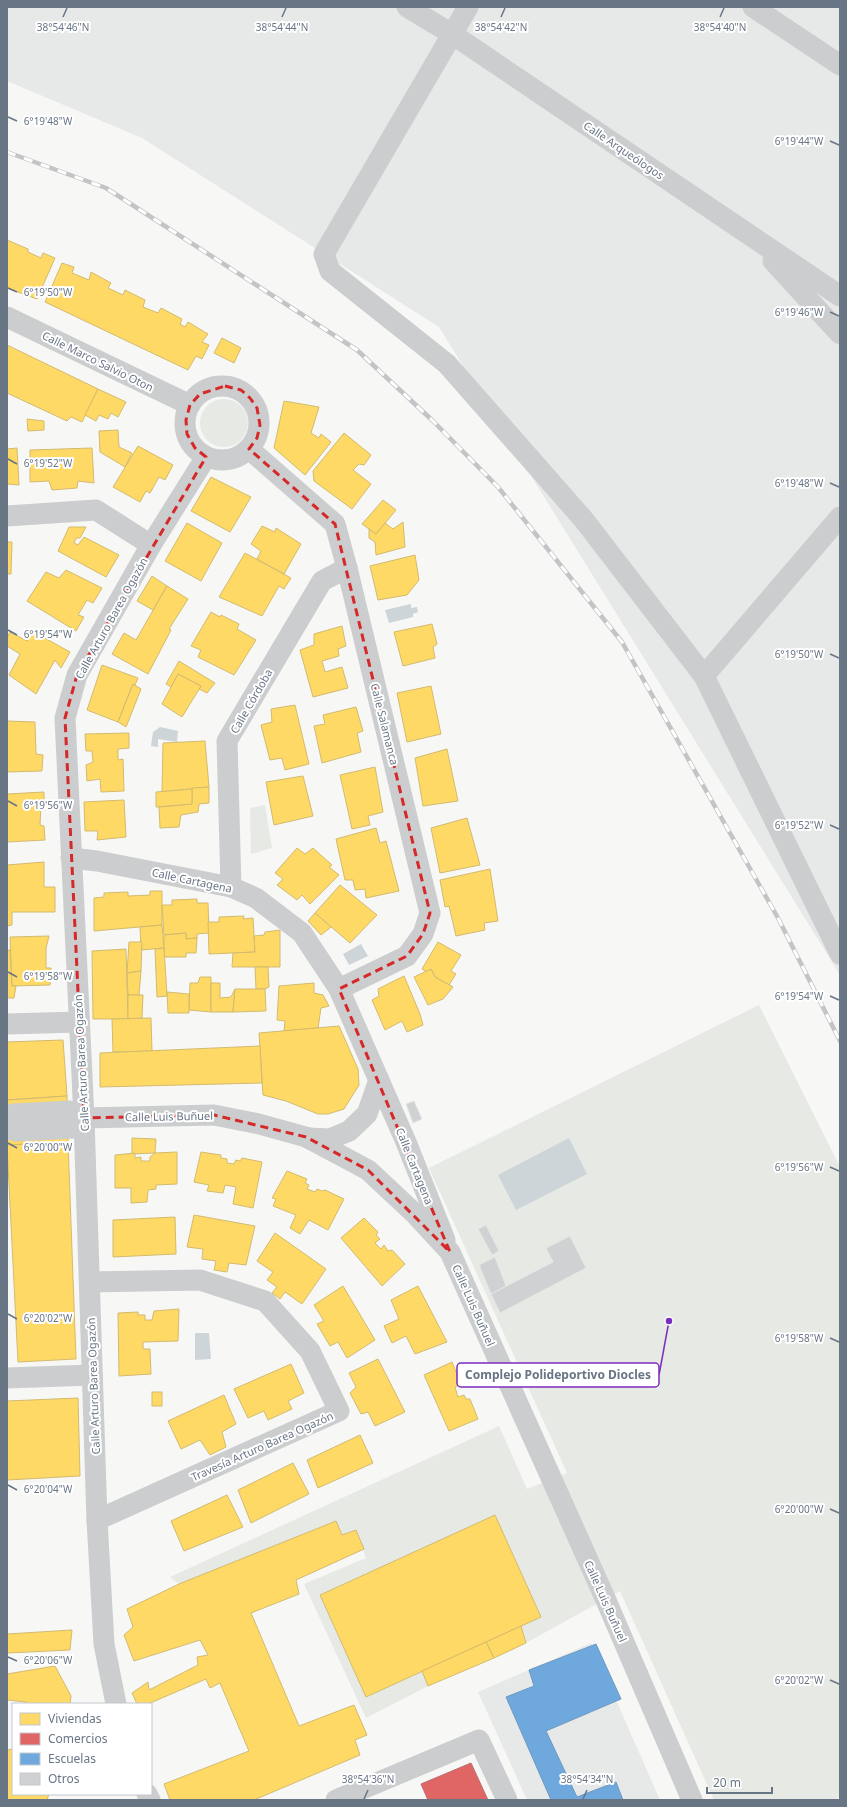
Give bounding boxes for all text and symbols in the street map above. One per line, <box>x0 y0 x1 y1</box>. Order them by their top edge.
text: 38°54'46"N <box>37 20 89 34</box>
text: 38°54'44"N <box>256 20 308 34</box>
text: 38°54'42"N <box>475 20 527 34</box>
text: 38°54'40"N <box>694 20 746 34</box>
text: 6°19'48"W <box>24 114 73 128</box>
street label: Calle Arqueólogos <box>581 118 667 182</box>
text: 6°19'44"W <box>775 134 824 148</box>
text: 6°19'50"W <box>24 285 73 299</box>
text: 6°19'46"W <box>775 305 824 319</box>
street label: Calle Marco Salvio Oton <box>40 327 156 395</box>
text: 6°19'52"W <box>24 456 73 470</box>
text: 6°19'48"W <box>775 476 824 490</box>
street label: Calle Arturo Barea Ogazón <box>71 554 151 682</box>
text: 6°19'54"W <box>24 627 73 641</box>
text: 6°19'50"W <box>775 647 824 661</box>
street label: Calle Córdoba <box>226 666 276 736</box>
street label: Calle Salamanca <box>368 682 402 766</box>
text: 6°19'56"W <box>24 798 73 812</box>
text: 6°19'52"W <box>775 818 824 832</box>
street label: Calle Cartagena <box>151 864 233 896</box>
text: 6°19'58"W <box>24 969 73 983</box>
text: 6°19'54"W <box>775 989 824 1003</box>
street label: Calle Arturo Barea Ogazón <box>70 994 92 1132</box>
street label: Calle Luis Buñuel <box>125 1108 213 1124</box>
street label: Calle Cartagena <box>393 1125 437 1207</box>
text: 6°20'00"W <box>24 1140 73 1154</box>
text: 6°19'56"W <box>775 1160 824 1174</box>
street label: Calle Luis Buñuel <box>449 1262 499 1348</box>
text: 6°20'02"W <box>24 1311 73 1325</box>
street label: Calle Arturo Barea Ogazón <box>83 1317 103 1455</box>
text: 6°19'58"W <box>775 1331 824 1345</box>
callout: Complejo Polideportivo Diocles <box>457 1363 659 1387</box>
text: Complejo Polideportivo Diocles <box>465 1366 651 1383</box>
street label: Travesía Arturo Barea Ogazón <box>189 1408 335 1484</box>
text: 6°20'04"W <box>24 1482 73 1496</box>
text: 6°20'00"W <box>775 1502 824 1516</box>
street label: Calle Luis Buñuel <box>581 1558 631 1644</box>
text: 6°20'06"W <box>24 1653 73 1667</box>
text: 6°20'02"W <box>775 1673 824 1687</box>
legend <box>12 1703 152 1795</box>
text: Viviendas <box>48 1710 102 1727</box>
text: Comercios <box>48 1730 108 1747</box>
text: Escuelas <box>48 1750 96 1767</box>
scale bar <box>707 1769 772 1795</box>
text: Otros <box>48 1770 80 1787</box>
text: 38°54'36"N <box>342 1772 394 1786</box>
text: 38°54'34"N <box>561 1772 613 1786</box>
text: 20 m <box>713 1774 741 1791</box>

